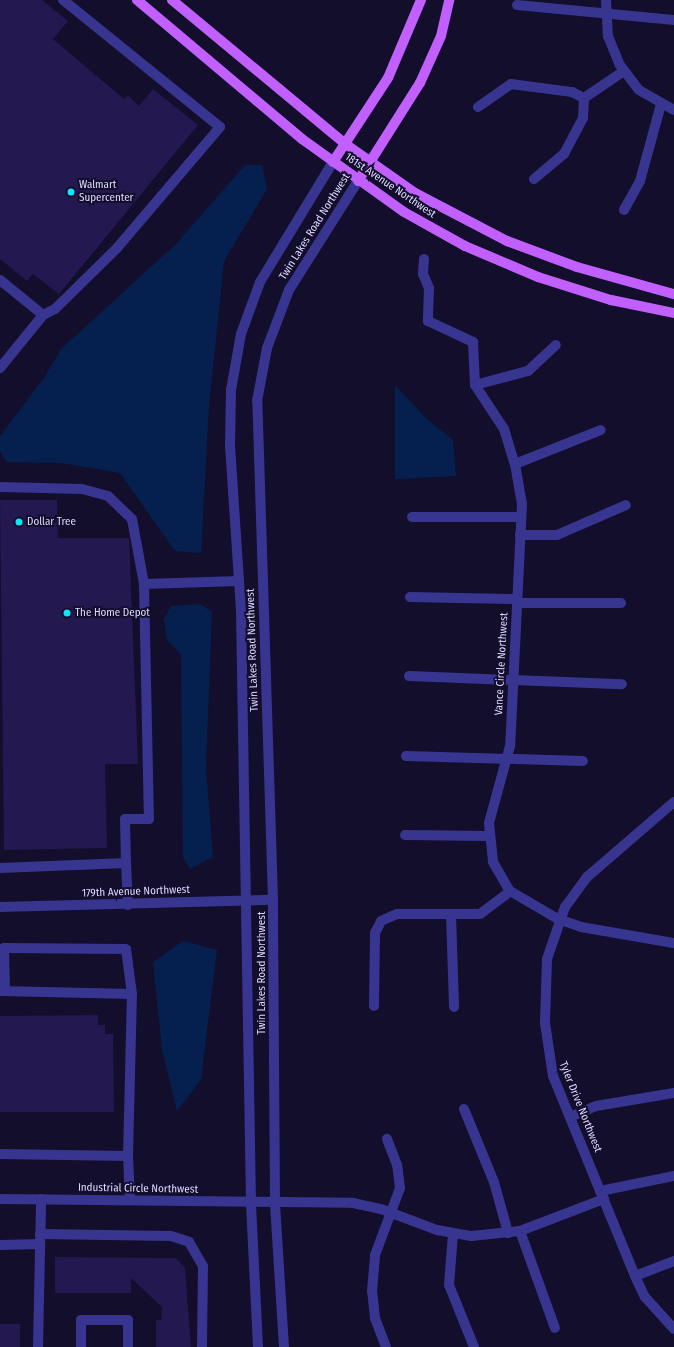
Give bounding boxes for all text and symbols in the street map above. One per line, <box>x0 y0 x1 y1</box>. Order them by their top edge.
street label: 181st Avenue Northwest <box>342 151 438 221</box>
street label: Twin Lakes Road Northwest <box>277 171 353 283</box>
place label: Walmart Supercenter <box>79 179 133 205</box>
marker: Walmart Supercenter <box>66 187 76 197</box>
place label: Dollar Tree <box>27 515 76 529</box>
marker: Dollar Tree <box>14 517 24 527</box>
street label: Twin Lakes Road Northwest <box>244 588 262 712</box>
place label: The Home Depot <box>75 606 150 620</box>
marker: The Home Depot <box>62 608 72 618</box>
street label: Vance Circle Northwest <box>493 612 511 716</box>
street label: 179th Avenue Northwest <box>82 884 190 900</box>
street label: Twin Lakes Road Northwest <box>255 911 269 1035</box>
street label: Tyler Drive Northwest <box>556 1060 604 1154</box>
street label: Industrial Circle Northwest <box>78 1181 198 1197</box>

